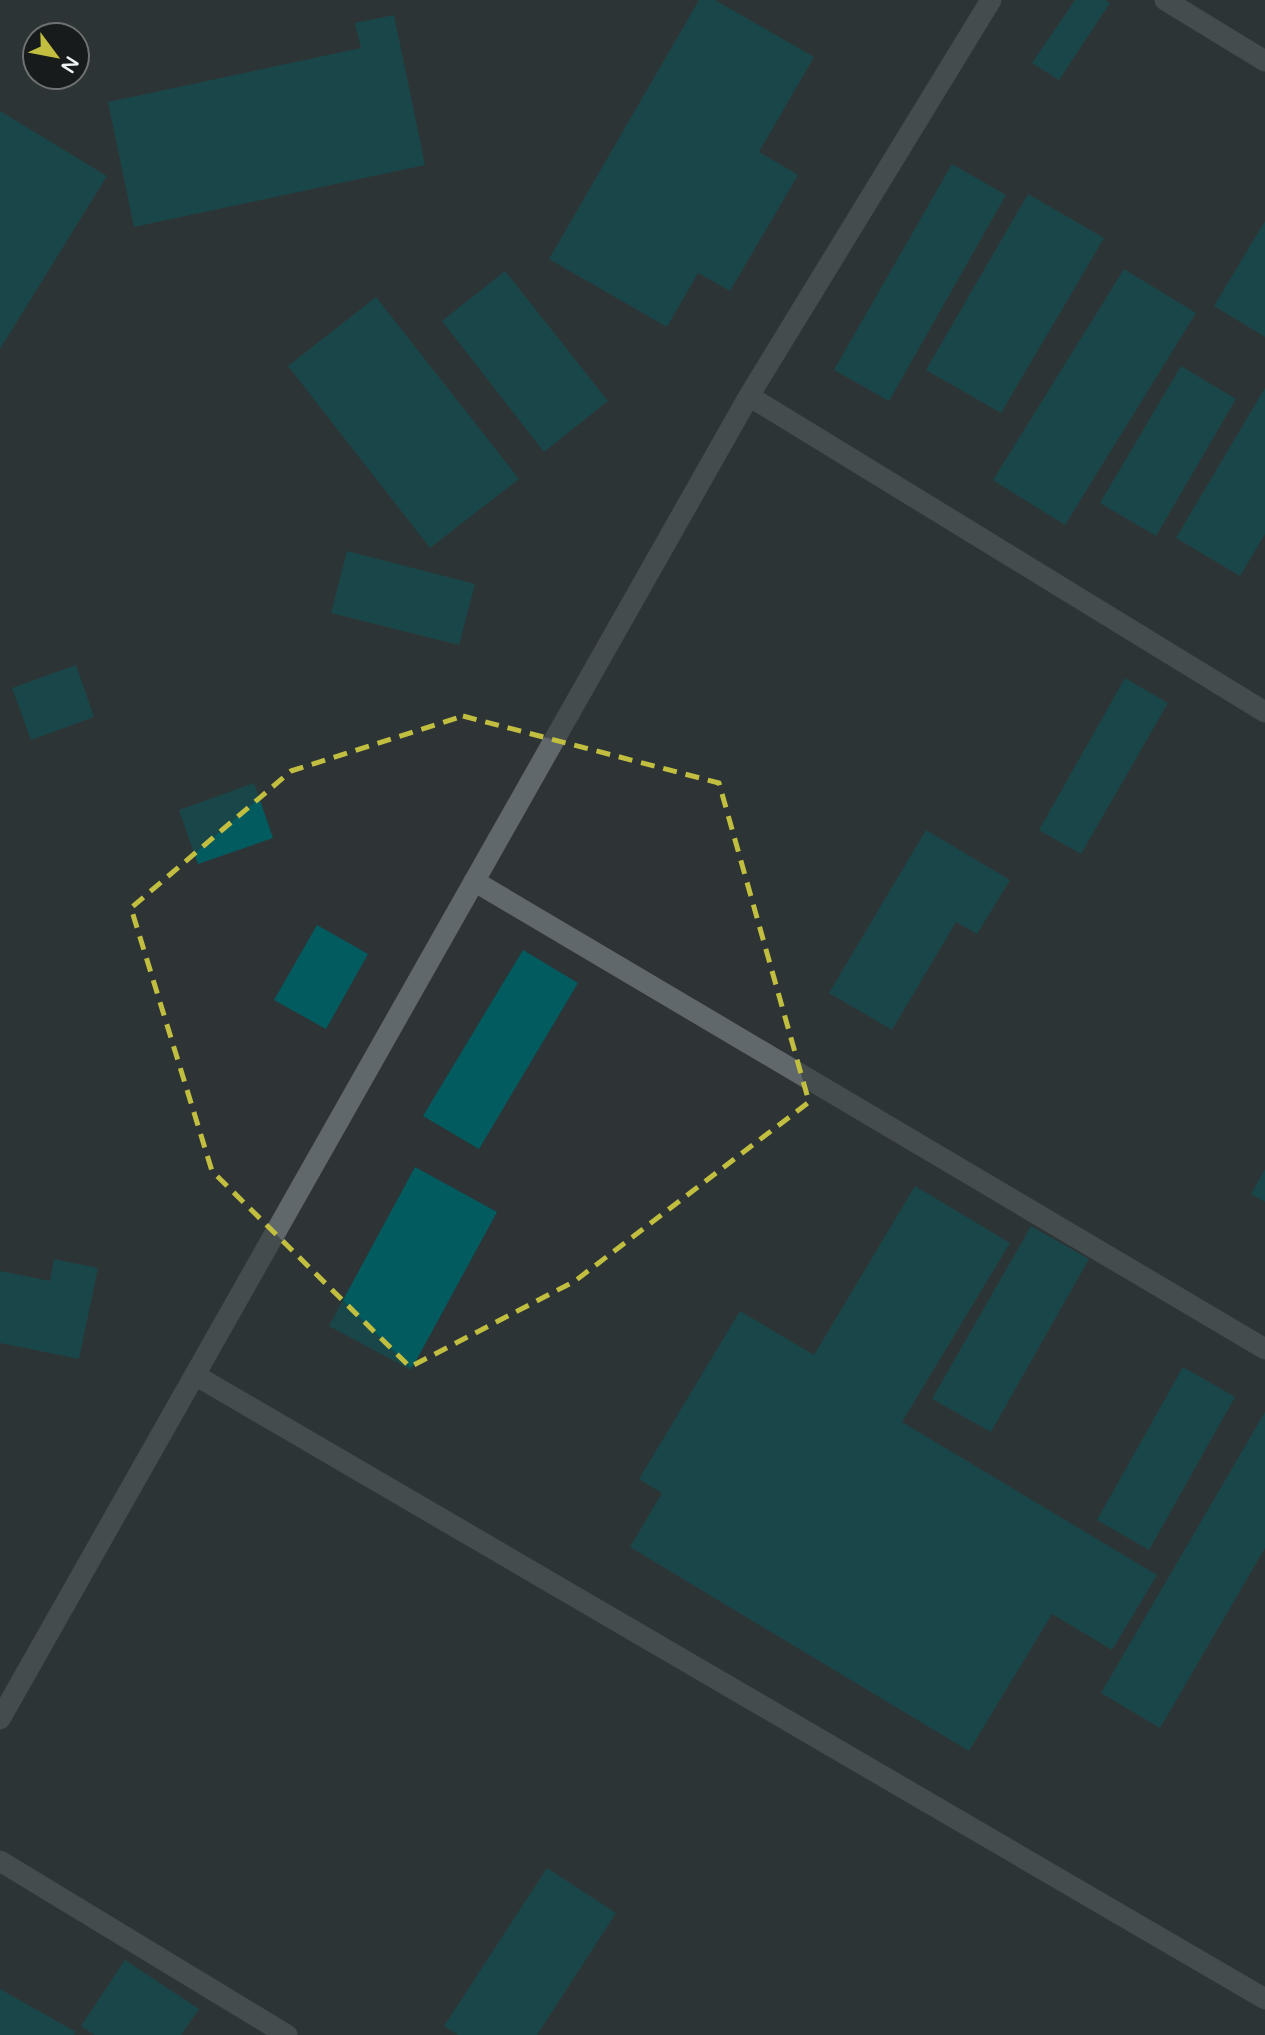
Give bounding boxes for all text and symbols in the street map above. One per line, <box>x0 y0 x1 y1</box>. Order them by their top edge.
north arrow <box>21 21 91 91</box>
text: N <box>56 52 83 77</box>

